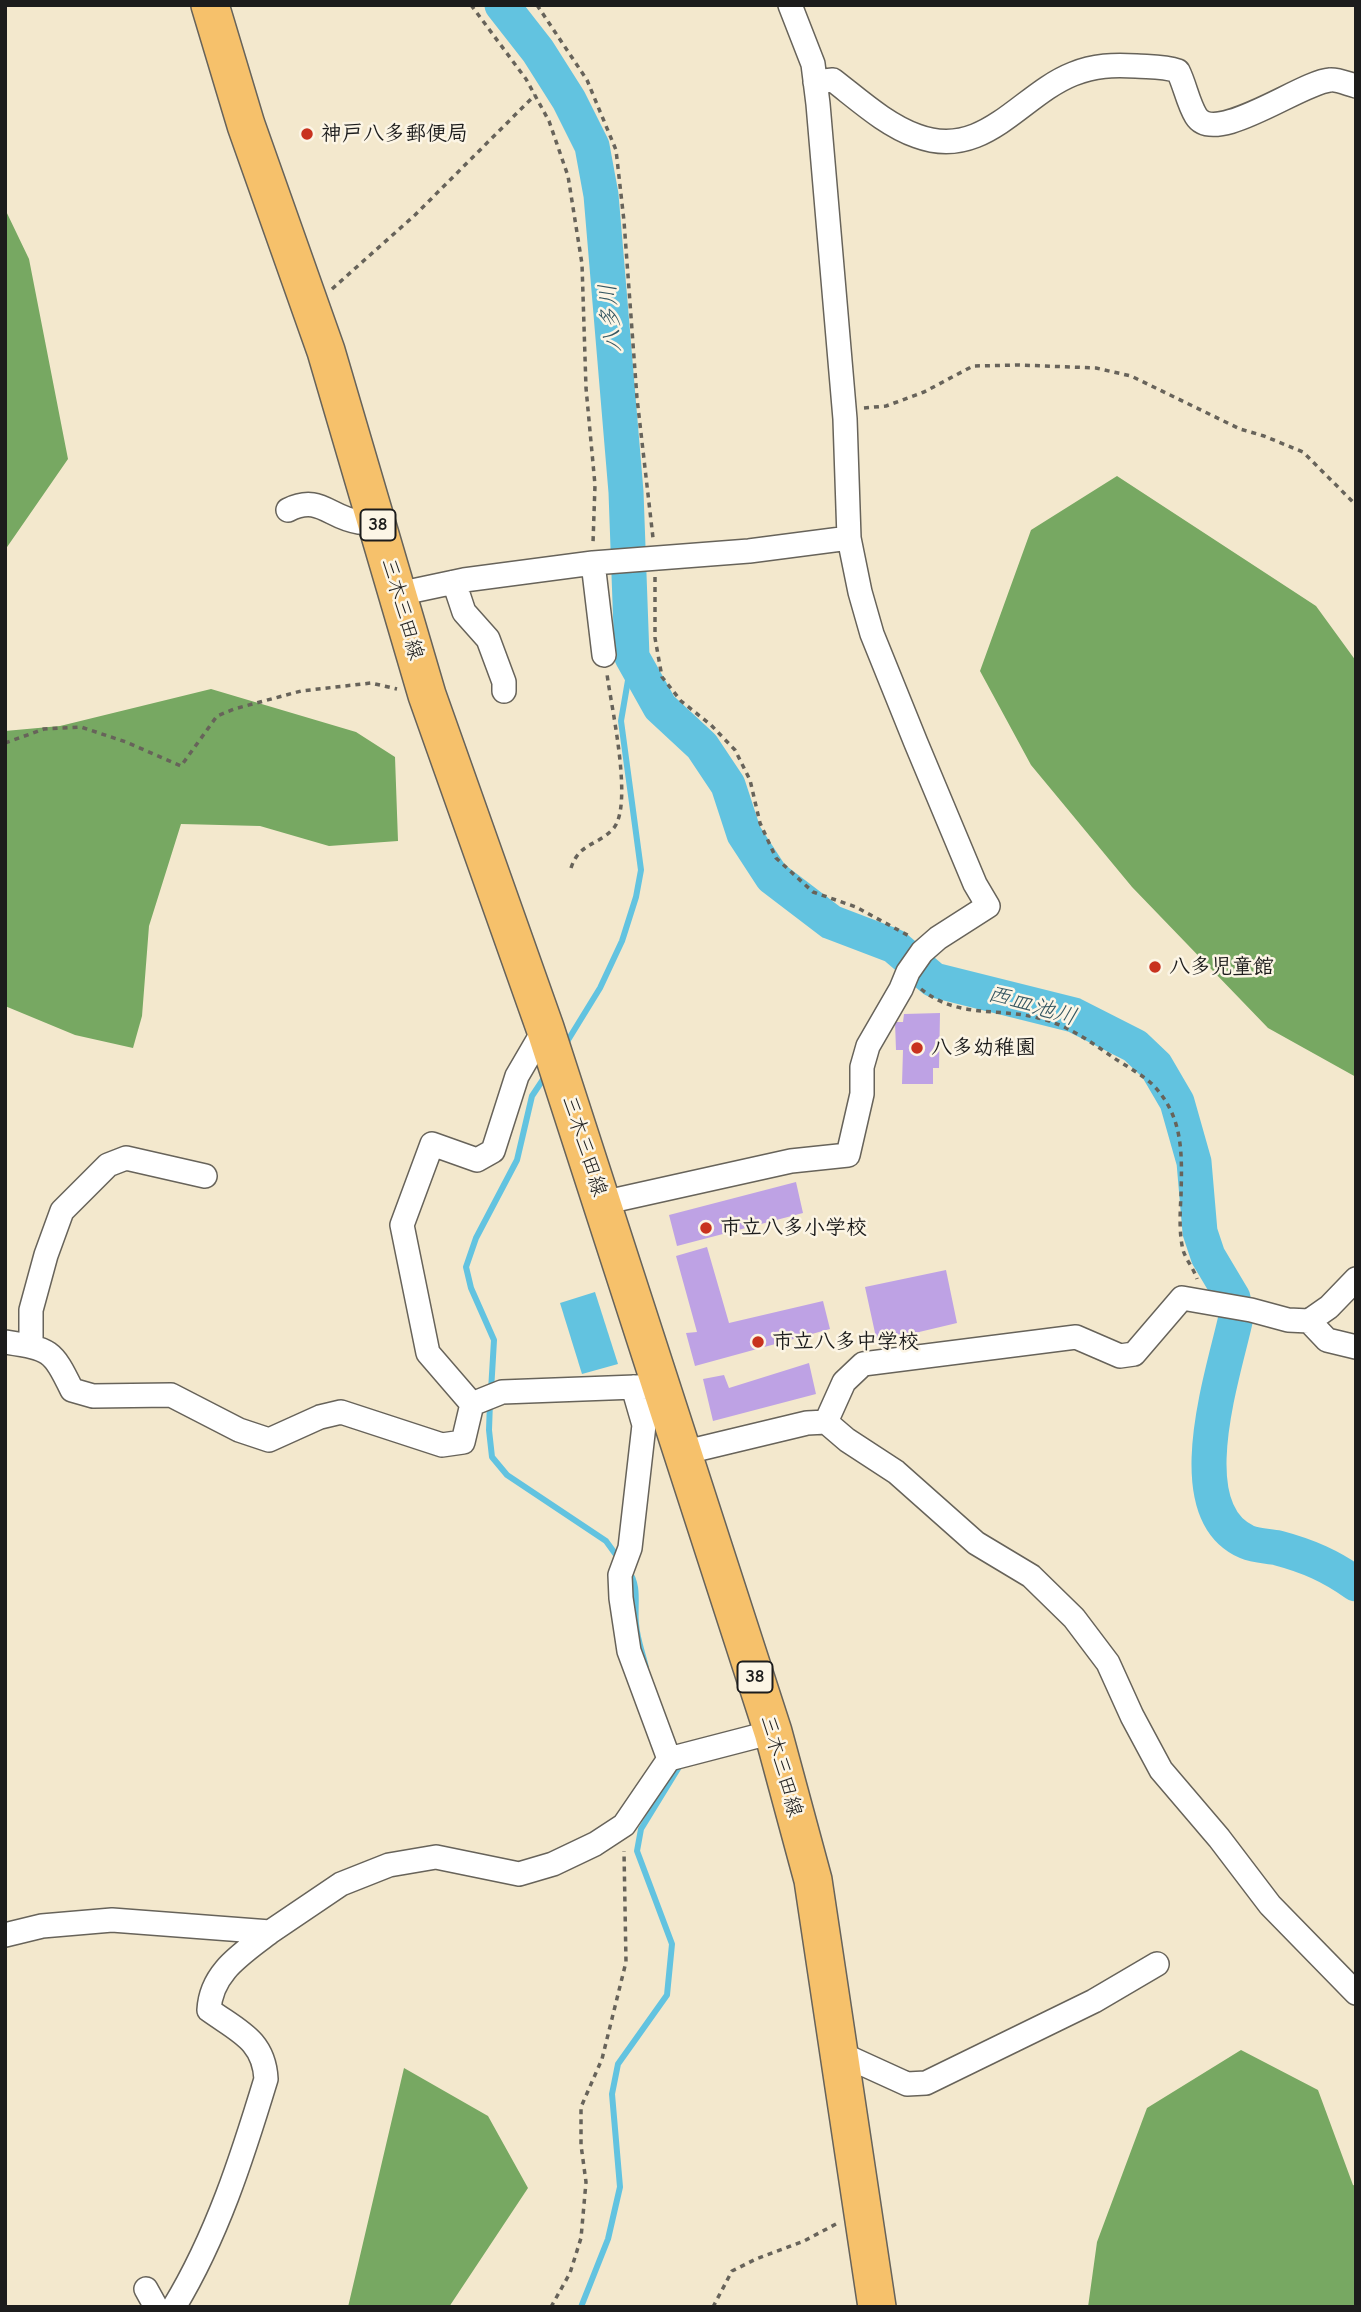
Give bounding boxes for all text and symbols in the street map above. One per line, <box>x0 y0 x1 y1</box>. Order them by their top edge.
place label: 神戸八多郵便局 <box>321 121 468 147</box>
marker: 神戸八多郵便局 <box>299 126 315 142</box>
water label: 八多川 <box>594 282 628 354</box>
road number: 38 <box>360 510 396 540</box>
street label: 三木三田線 <box>375 555 429 663</box>
place label: 八多児童館 <box>1169 954 1274 980</box>
marker: 八多児童館 <box>1147 959 1163 975</box>
water label: 西皿池川 <box>984 980 1080 1032</box>
place label: 八多幼稚園 <box>931 1035 1036 1061</box>
marker: 八多幼稚園 <box>909 1040 925 1056</box>
street label: 三木三田線 <box>556 1092 612 1200</box>
place label: 市立八多小学校 <box>720 1215 867 1241</box>
marker: 市立八多小学校 <box>698 1220 714 1236</box>
place label: 市立八多中学校 <box>772 1329 919 1355</box>
marker: 市立八多中学校 <box>750 1334 766 1350</box>
road number: 38 <box>738 1662 772 1693</box>
street label: 三木三田線 <box>754 1712 808 1820</box>

